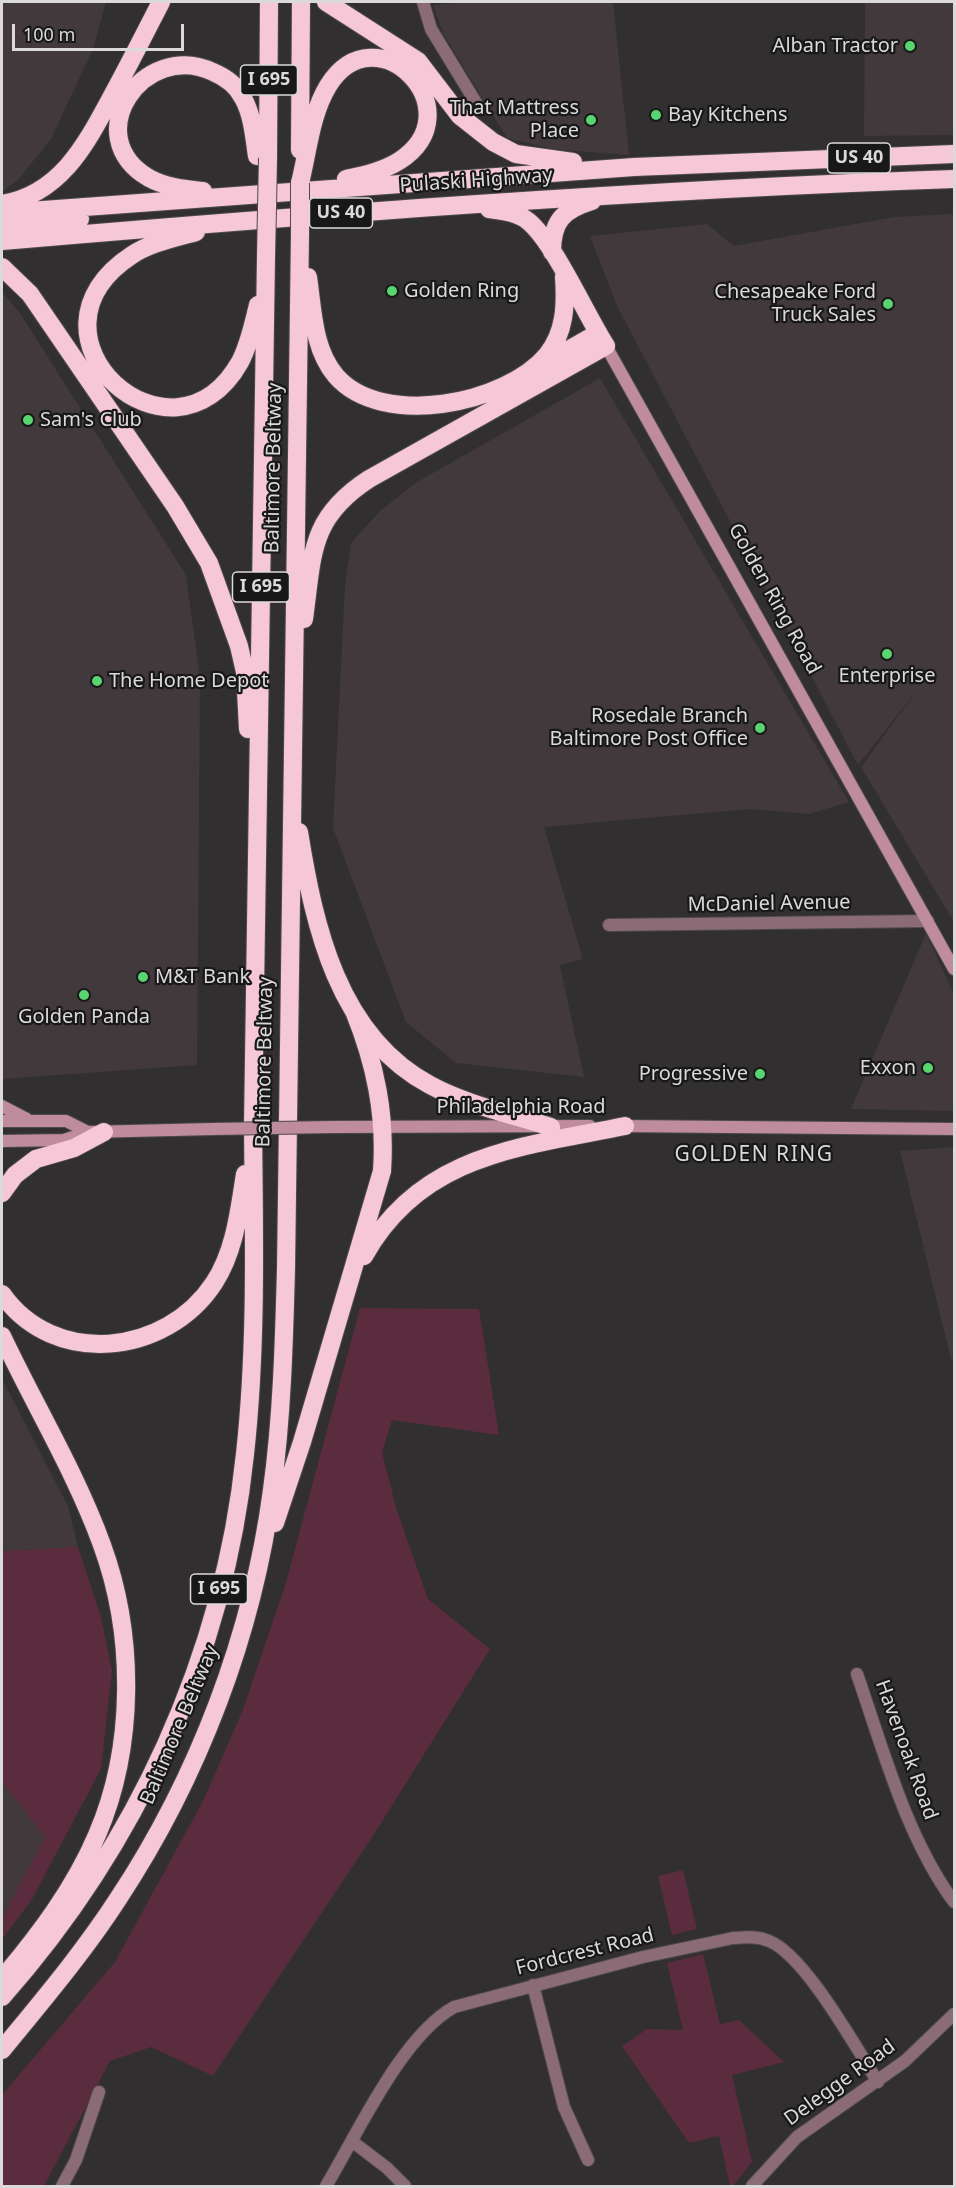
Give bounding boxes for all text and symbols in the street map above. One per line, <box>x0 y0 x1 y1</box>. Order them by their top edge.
scale bar <box>15 12 188 50</box>
text: 100 m <box>23 22 75 46</box>
place label: Alban Tractor <box>773 34 898 58</box>
marker: Alban Tractor <box>903 39 917 53</box>
road number: I 695 <box>240 65 298 95</box>
place label: That Mattress Place <box>450 96 579 143</box>
place label: Bay Kitchens <box>668 103 788 127</box>
marker: Bay Kitchens <box>649 108 663 122</box>
marker: That Mattress Place <box>584 113 598 127</box>
road number: US 40 <box>828 143 890 173</box>
street label: Pulaski Highway <box>399 164 553 198</box>
road number: US 40 <box>310 198 372 228</box>
place label: Golden Ring <box>404 279 519 303</box>
place label: Chesapeake Ford Truck Sales <box>714 280 876 327</box>
marker: Golden Ring <box>385 284 399 298</box>
marker: Chesapeake Ford Truck Sales <box>881 297 895 311</box>
street label: Baltimore Beltway <box>261 382 287 554</box>
place label: Sam's Club <box>40 408 142 432</box>
marker: Sam's Club <box>21 413 35 427</box>
street label: Golden Ring Road <box>723 520 825 678</box>
road number: I 695 <box>232 572 290 602</box>
marker: Enterprise <box>880 647 894 661</box>
place label: Enterprise <box>839 664 935 688</box>
place label: The Home Depot <box>109 669 269 693</box>
marker: The Home Depot <box>90 674 104 688</box>
place label: Rosedale Branch Baltimore Post Office <box>549 704 748 751</box>
marker: Rosedale Branch Baltimore Post Office <box>753 721 767 735</box>
street label: McDaniel Avenue <box>687 891 851 917</box>
place label: M&T Bank <box>155 965 250 989</box>
marker: M&T Bank <box>136 970 150 984</box>
street label: Baltimore Beltway <box>252 976 278 1148</box>
marker: Golden Panda <box>77 988 91 1002</box>
place label: Golden Panda <box>18 1005 150 1029</box>
place label: Exxon <box>860 1056 916 1080</box>
marker: Exxon <box>921 1061 935 1075</box>
place label: Progressive <box>639 1062 748 1086</box>
marker: Progressive <box>753 1067 767 1081</box>
street label: Philadelphia Road <box>436 1095 606 1119</box>
district label: GOLDEN RING <box>674 1142 834 1168</box>
road number: I 695 <box>190 1574 248 1604</box>
street label: Baltimore Beltway <box>136 1642 224 1808</box>
street label: Havenoak Road <box>870 1677 942 1823</box>
street label: Fordcrest Road <box>513 1923 657 1981</box>
street label: Delegge Road <box>780 2035 900 2131</box>

